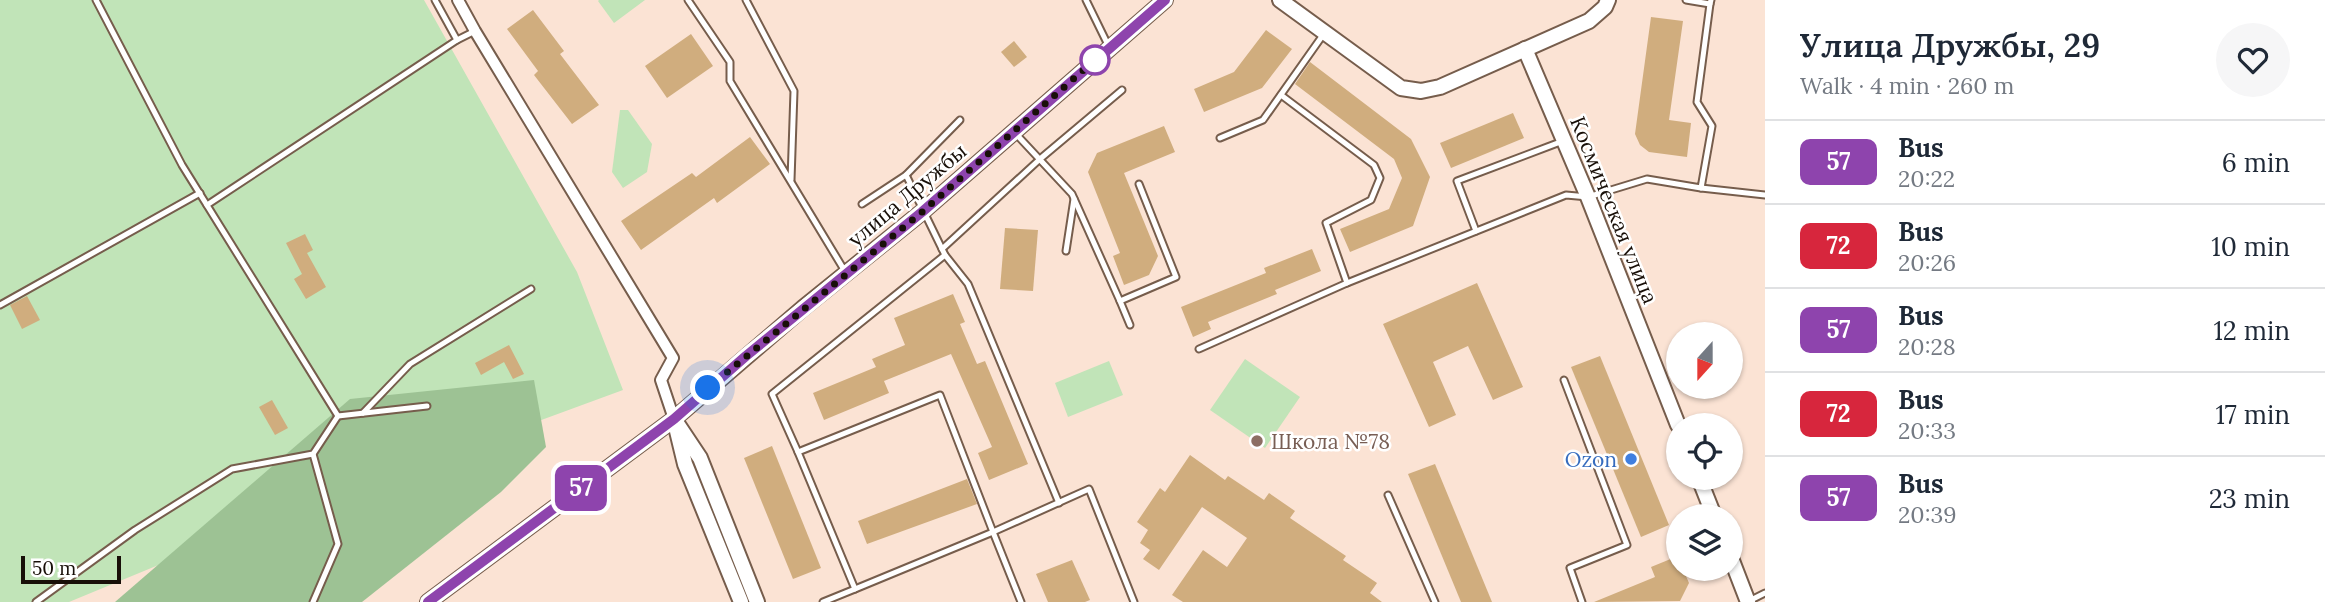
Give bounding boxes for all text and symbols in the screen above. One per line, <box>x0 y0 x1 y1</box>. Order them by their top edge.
button: heart <box>2216 23 2290 97</box>
text: Улица Дружбы, 29 <box>1800 24 2100 66</box>
unlabelled marker <box>1080 45 1110 75</box>
text: Walk · 4 min · 260 m <box>1800 71 2014 100</box>
street label: Космическая улица <box>1564 112 1664 308</box>
text: Bus <box>1898 131 1944 164</box>
street label: улица Дружбы <box>842 137 972 253</box>
text: 57 <box>1826 146 1851 177</box>
text: 6 min <box>2222 146 2290 179</box>
text: 20:22 <box>1898 164 1955 193</box>
text: Bus <box>1898 215 1944 248</box>
text: 72 <box>1826 230 1851 261</box>
text: 10 min <box>2211 230 2290 263</box>
text: 20:26 <box>1898 248 1956 277</box>
text: Bus <box>1898 299 1944 332</box>
text: 57 <box>1826 314 1851 345</box>
text: 12 min <box>2213 314 2290 347</box>
north arrow <box>1666 322 1743 399</box>
map controls <box>1666 322 1743 581</box>
text: 20:28 <box>1898 332 1956 361</box>
your location <box>690 370 725 405</box>
text: Bus <box>1898 383 1944 416</box>
text: 72 <box>1826 398 1851 429</box>
text: 17 min <box>2215 398 2290 431</box>
button: locate <box>1666 413 1743 490</box>
text: 20:33 <box>1898 416 1956 445</box>
place label: Школа №78 <box>1271 428 1390 455</box>
marker: Школа №78 <box>1249 433 1265 449</box>
place label: Ozon <box>1565 446 1617 473</box>
marker: Ozon <box>1623 451 1639 467</box>
line badge: 57 <box>550 465 612 511</box>
text: Bus <box>1898 467 1944 500</box>
text: 57 <box>569 472 593 503</box>
text: 57 <box>1826 482 1851 513</box>
text: 23 min <box>2209 482 2290 515</box>
text: 20:39 <box>1898 500 1957 529</box>
button: layers <box>1666 504 1743 581</box>
scale bar <box>21 553 121 585</box>
text: 50 m <box>32 556 76 580</box>

